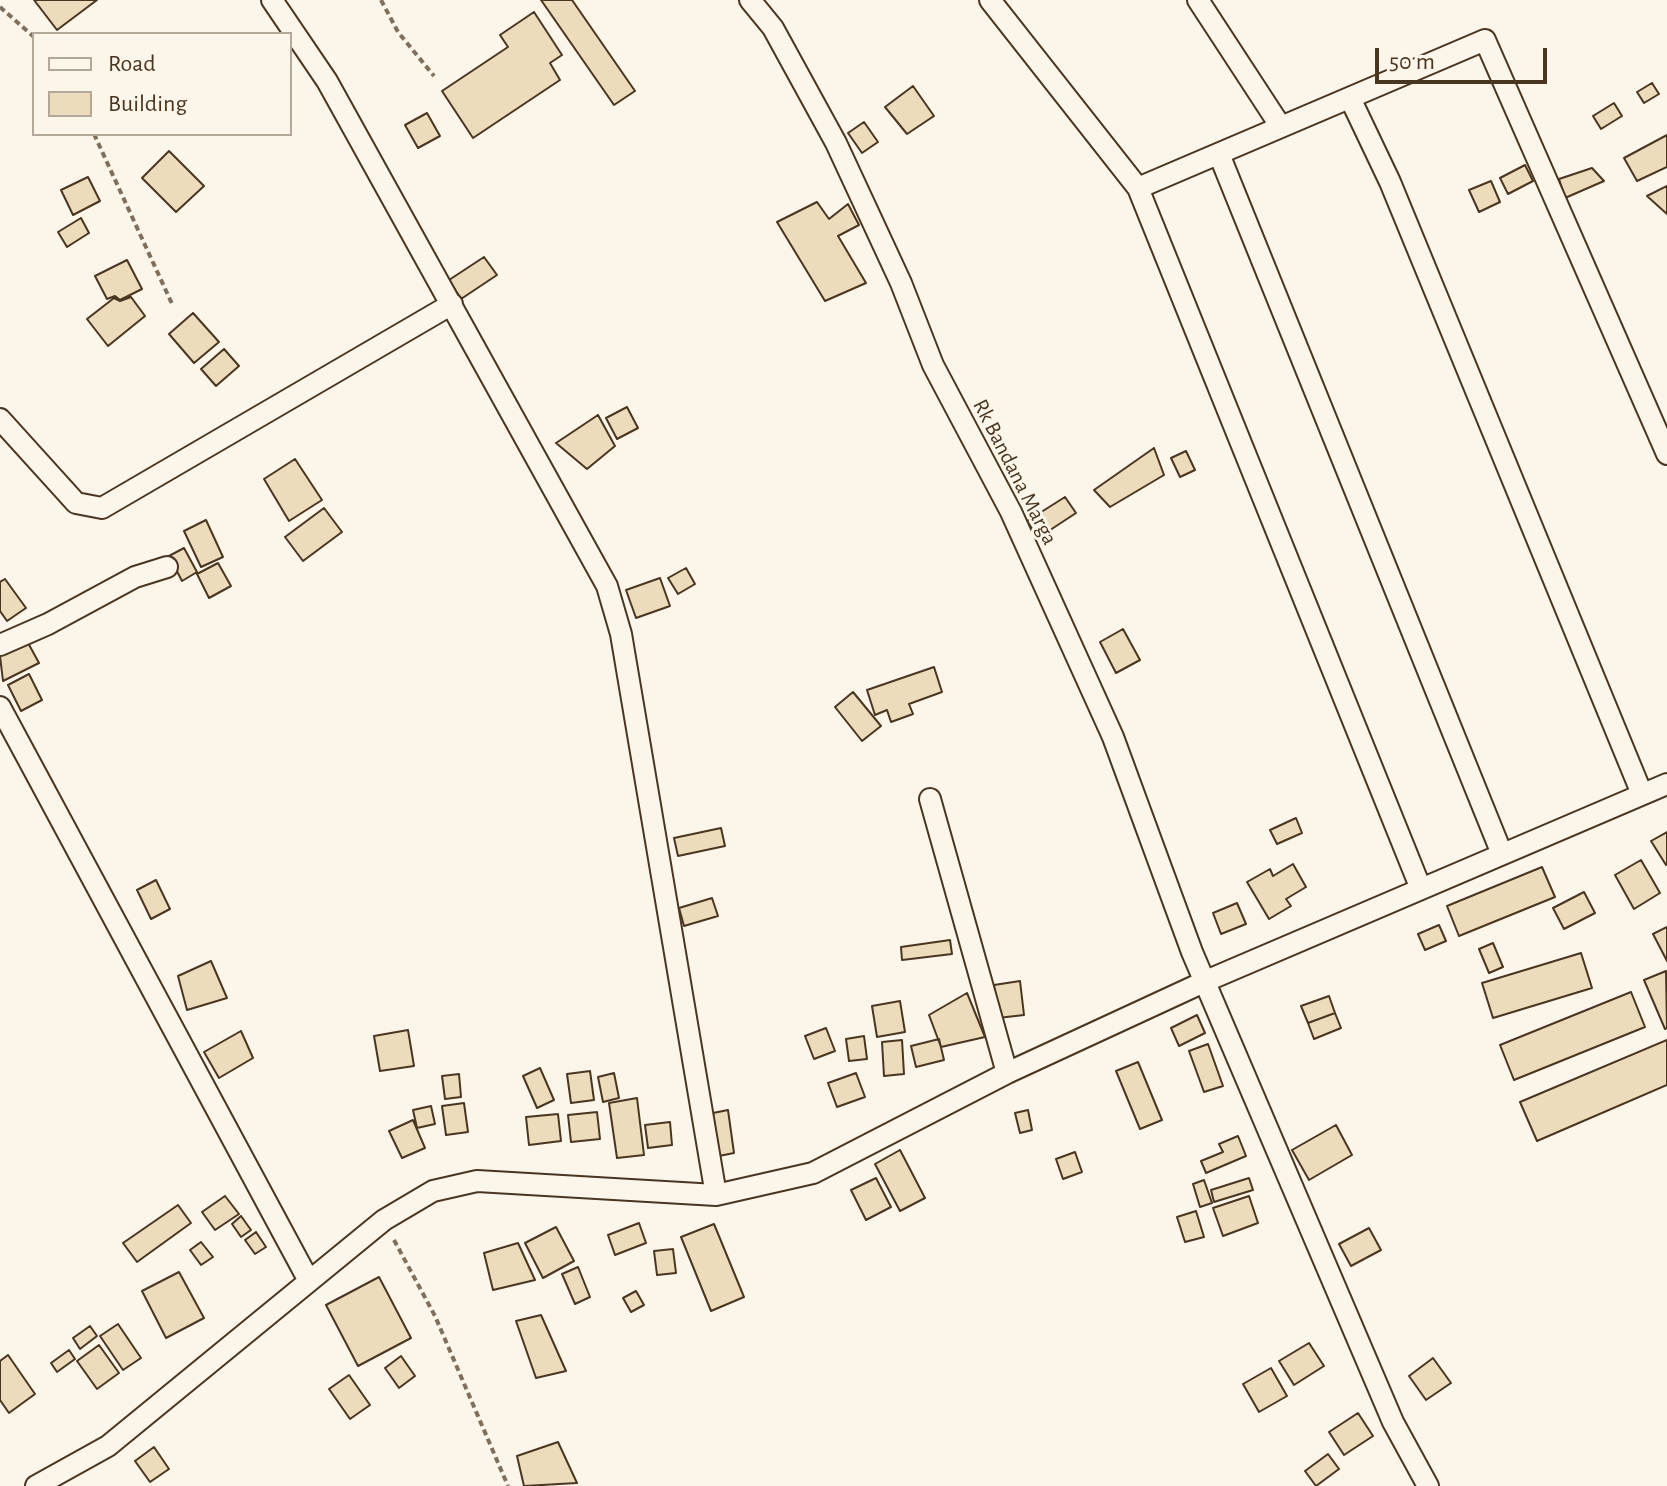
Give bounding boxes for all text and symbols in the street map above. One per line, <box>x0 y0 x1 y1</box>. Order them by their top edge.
legend <box>32 32 292 136</box>
scale bar <box>1379 32 1551 82</box>
text: 50 m <box>1389 50 1435 74</box>
text: Road <box>108 52 156 76</box>
text: Building <box>108 92 187 116</box>
street label: Rk Bandana Marga <box>967 395 1063 549</box>

